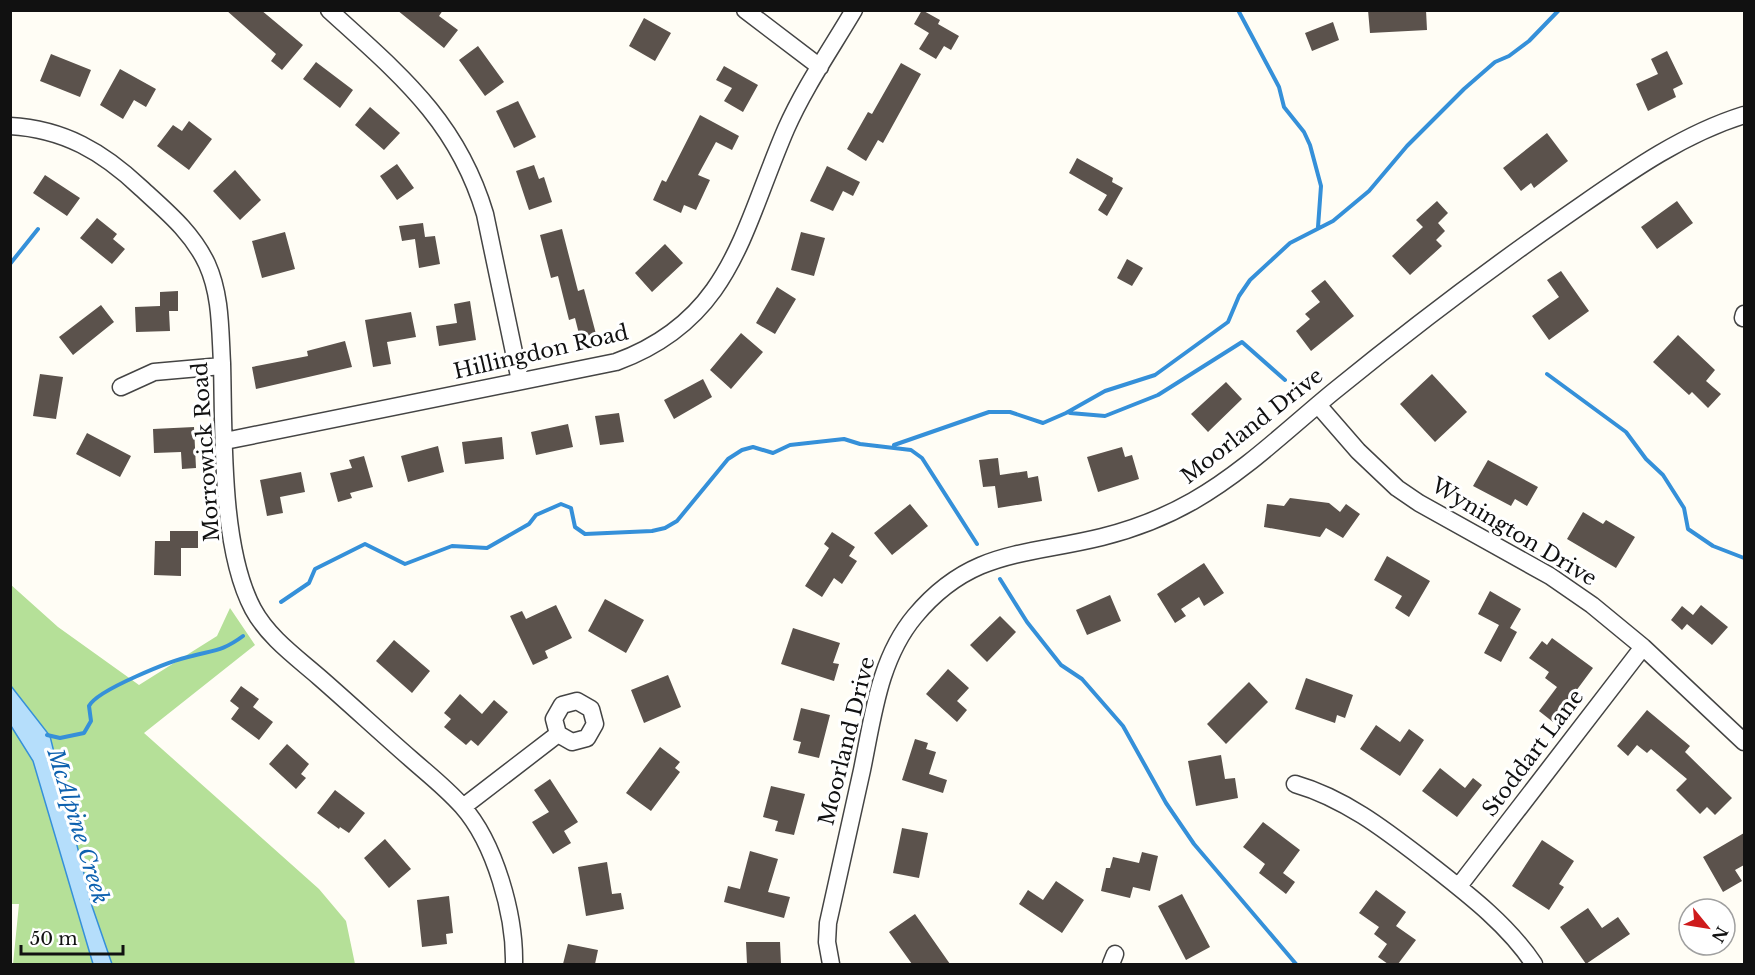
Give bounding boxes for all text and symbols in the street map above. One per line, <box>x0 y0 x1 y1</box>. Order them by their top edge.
street label: Hillingdon Road <box>451 319 631 385</box>
street label: Morrowick Road <box>187 361 225 543</box>
street label: Moorland Drive <box>1176 363 1328 489</box>
street label: Wynington Drive <box>1426 472 1601 592</box>
street label: Moorland Drive <box>813 654 881 828</box>
street label: Stoddart Lane <box>1477 684 1589 822</box>
water label: McAlpine Creek <box>41 744 114 907</box>
north arrow <box>1677 897 1737 957</box>
scale bar <box>21 918 123 956</box>
text: N <box>1708 923 1732 946</box>
text: 50 m <box>30 928 78 950</box>

